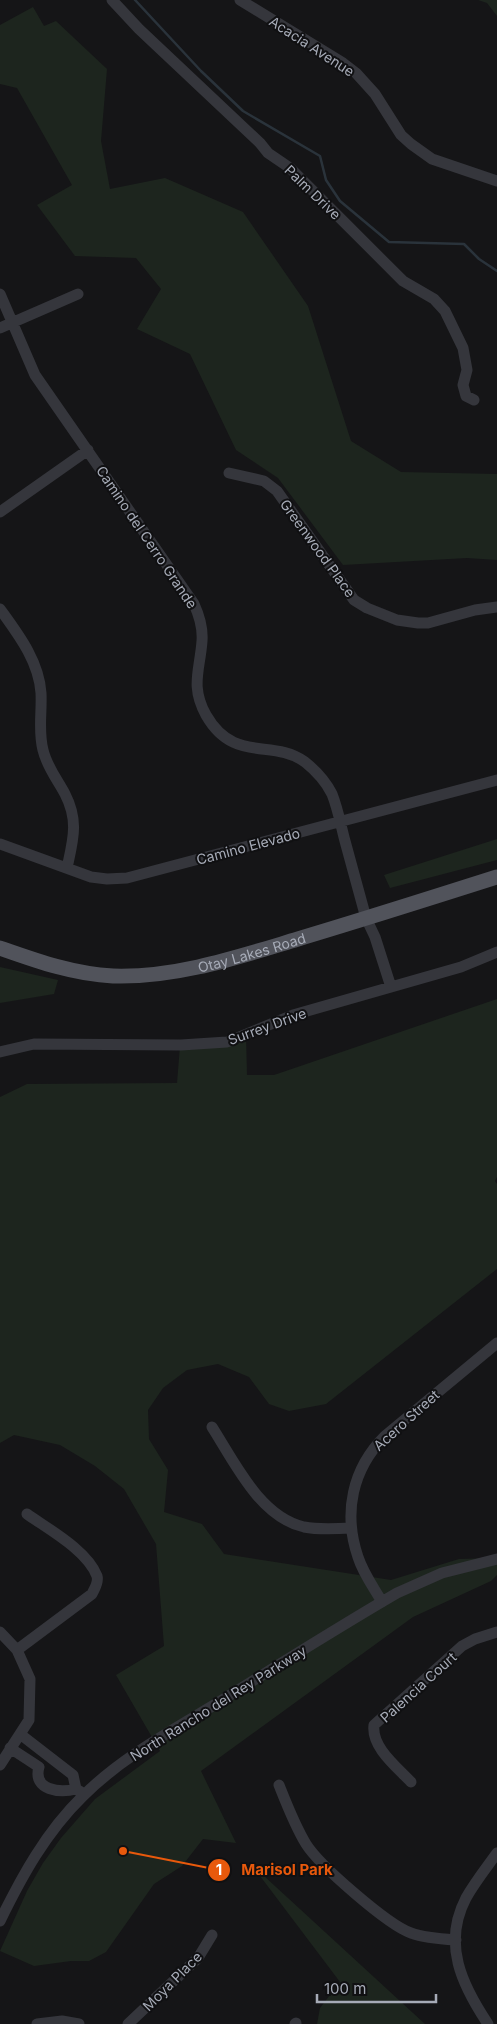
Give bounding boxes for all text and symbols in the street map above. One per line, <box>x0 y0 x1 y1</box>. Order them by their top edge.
street label: Acacia Avenue <box>266 12 358 80</box>
street label: Palm Drive <box>282 161 344 223</box>
street label: Camino del Cerro Grande <box>93 463 201 611</box>
street label: Greenwood Place <box>277 496 359 600</box>
street label: Camino Elevado <box>194 824 302 868</box>
street label: Otay Lakes Road <box>196 929 307 975</box>
street label: Surrey Drive <box>225 1004 309 1048</box>
street label: Acero Street <box>370 1386 443 1454</box>
street label: North Rancho del Rey Parkway <box>127 1642 309 1764</box>
street label: Palencia Court <box>376 1648 460 1726</box>
callout: Marisol Park <box>206 1855 343 1885</box>
text: 1 <box>216 1860 222 1879</box>
text: Marisol Park <box>241 1860 333 1879</box>
street label: Moya Place <box>139 1948 205 2014</box>
scale bar <box>317 1972 436 2004</box>
text: 100 m <box>324 1979 366 1998</box>

